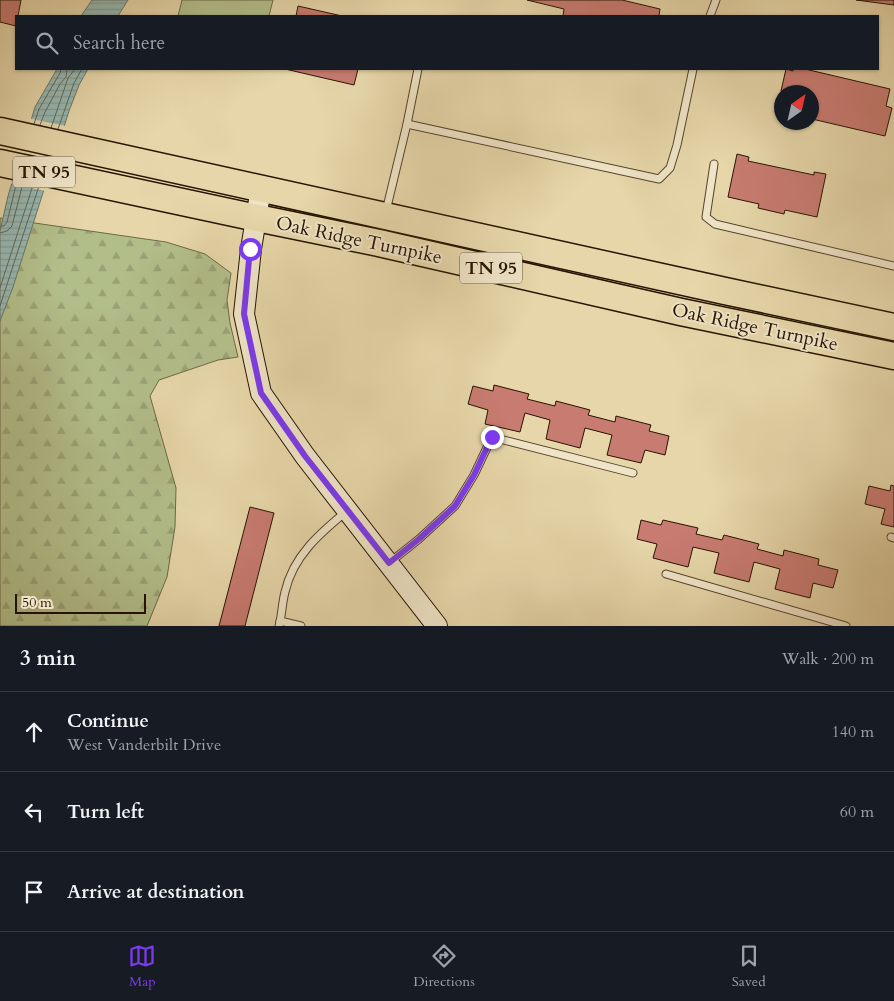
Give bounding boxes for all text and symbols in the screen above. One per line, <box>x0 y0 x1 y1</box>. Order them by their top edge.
search box <box>15 15 879 70</box>
icon: search <box>33 29 61 57</box>
text: Search here <box>73 30 165 56</box>
north arrow <box>774 85 819 130</box>
road number: TN 95 <box>13 156 75 188</box>
street label: Oak Ridge Turnpike <box>274 210 444 270</box>
route start <box>239 238 262 261</box>
road number: TN 95 <box>460 252 522 284</box>
street label: Oak Ridge Turnpike <box>670 297 840 357</box>
route end <box>481 426 504 449</box>
scale bar <box>15 591 146 614</box>
text: 50 m <box>22 593 52 612</box>
text: 3 min <box>20 644 76 673</box>
text: Walk · 200 m <box>782 648 874 670</box>
text: Continue <box>67 708 149 734</box>
icon: ahead <box>20 718 48 746</box>
text: 140 m <box>832 721 874 743</box>
text: West Vanderbilt Drive <box>67 734 221 756</box>
icon: left <box>20 798 48 826</box>
text: Turn left <box>67 799 144 825</box>
text: 60 m <box>840 801 874 823</box>
icon: arrive <box>20 878 48 906</box>
text: Arrive at destination <box>67 879 244 905</box>
tab: Map <box>128 942 156 991</box>
tab: Directions <box>413 942 475 991</box>
tab: Saved <box>732 942 766 991</box>

